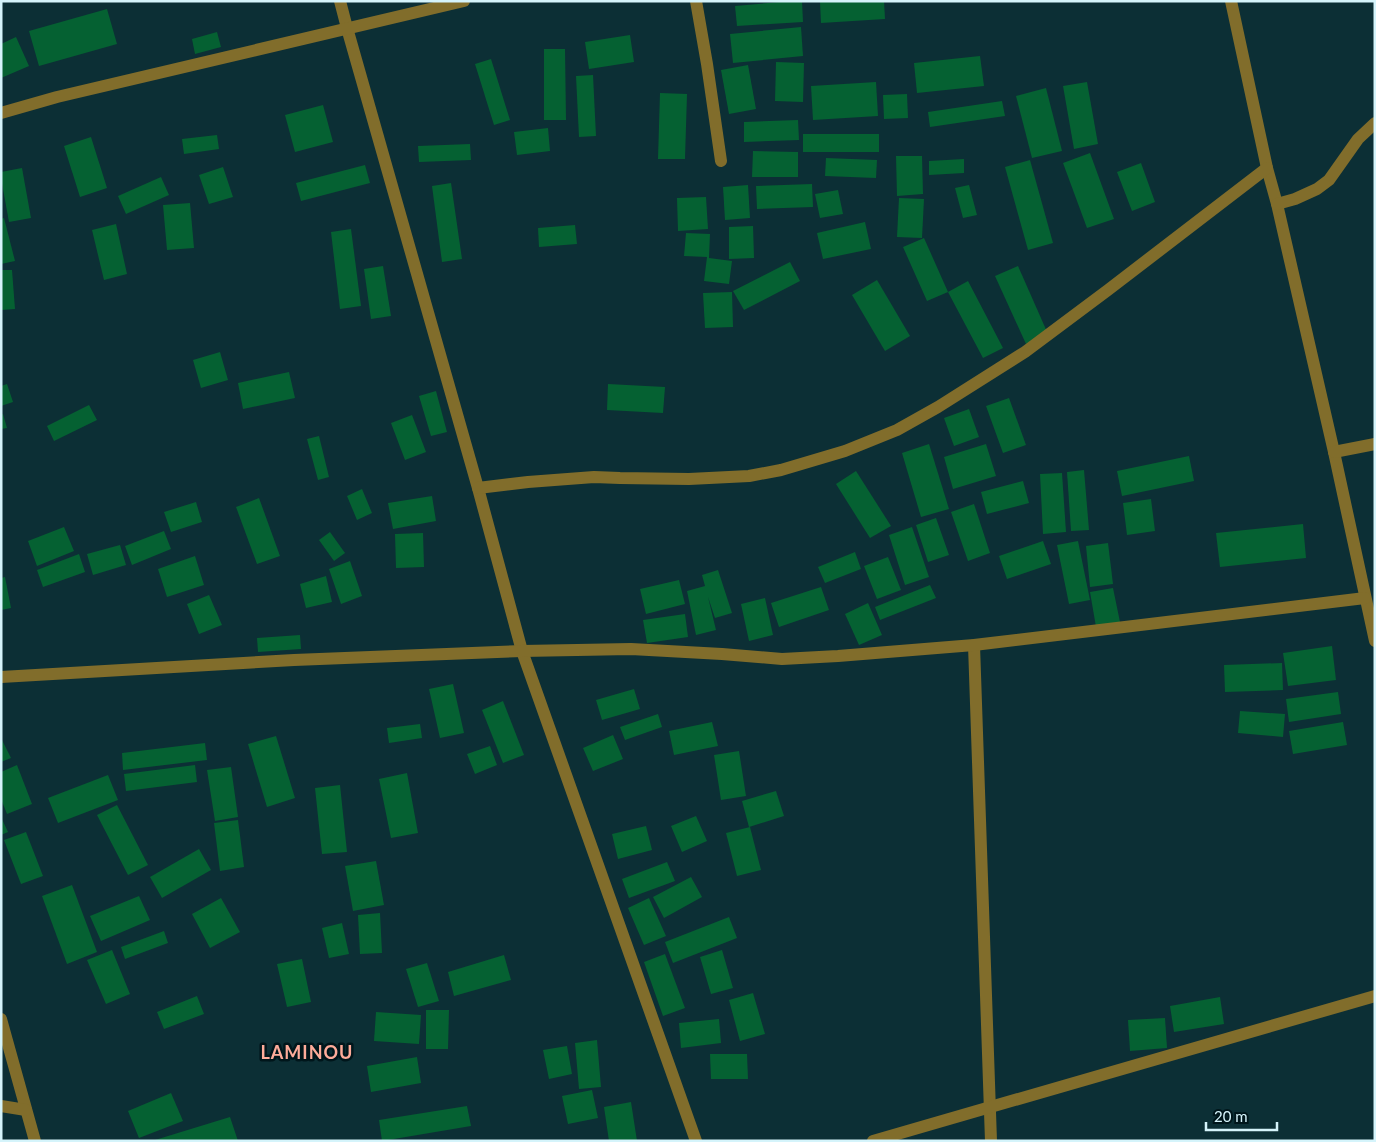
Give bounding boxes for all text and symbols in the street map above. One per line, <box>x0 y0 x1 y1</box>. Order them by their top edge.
district label: LAMINOU <box>261 1041 353 1063</box>
scale bar <box>1206 1100 1277 1132</box>
text: 20 m <box>1214 1107 1248 1125</box>

